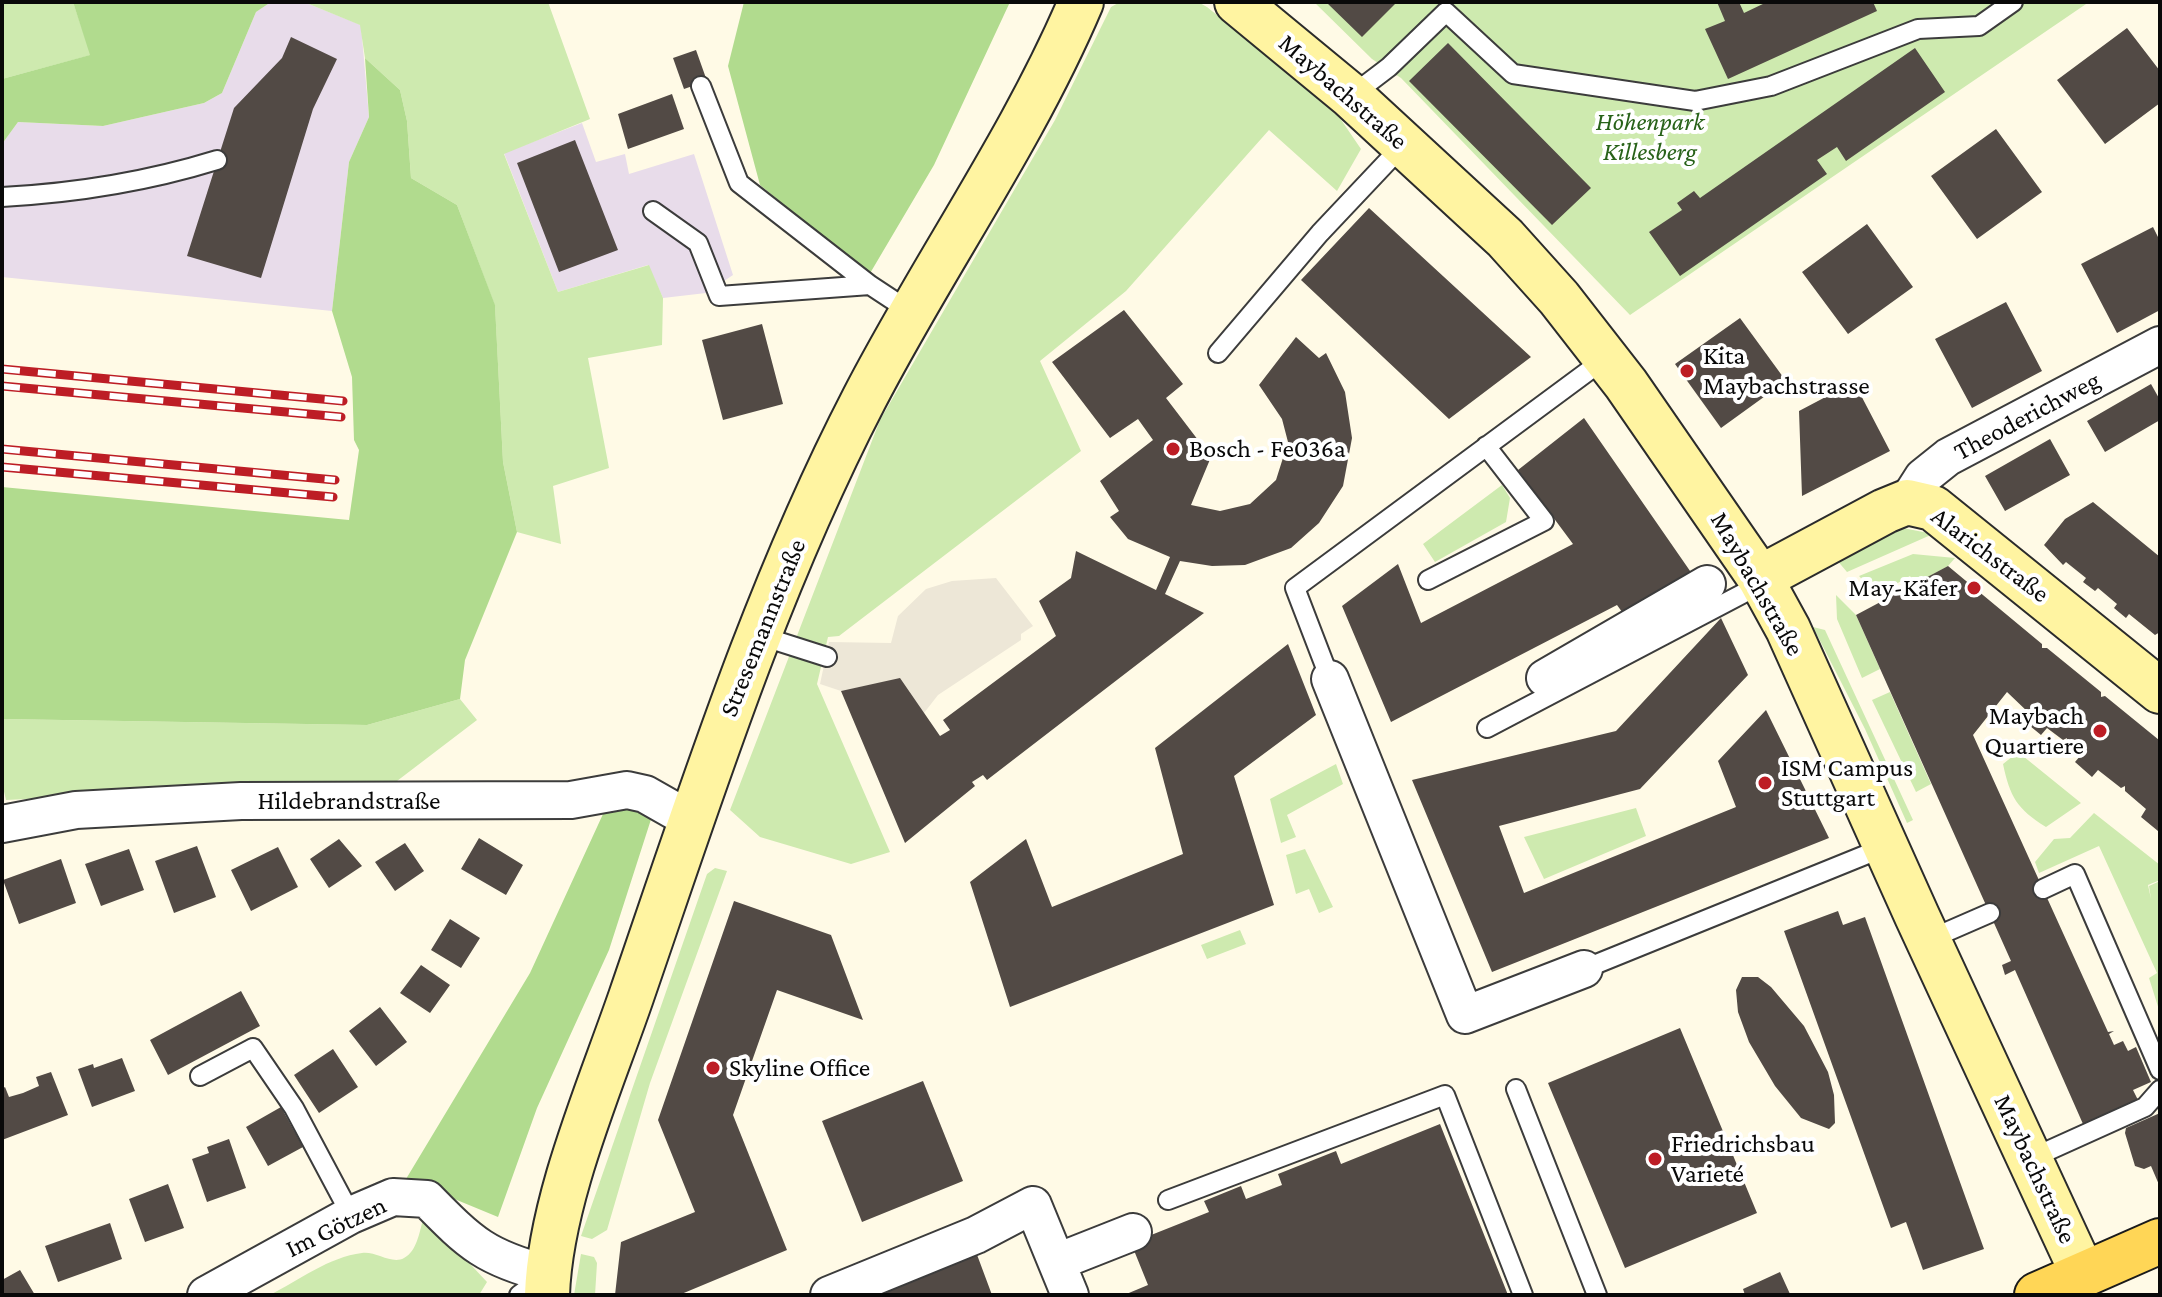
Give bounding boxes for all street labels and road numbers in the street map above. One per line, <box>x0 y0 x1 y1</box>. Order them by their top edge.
street label: Maybachstraße <box>1272 27 1414 157</box>
street label: Theoderichweg <box>1949 364 2105 468</box>
street label: Alarichstraße <box>1925 500 2055 610</box>
street label: Maybachstraße <box>1703 507 1811 661</box>
street label: Stresemannstraße <box>713 535 813 721</box>
street label: Hildebrandstraße <box>258 785 440 817</box>
street label: Maybachstraße <box>1987 1090 2083 1248</box>
street label: Im Götzen <box>281 1189 391 1265</box>

